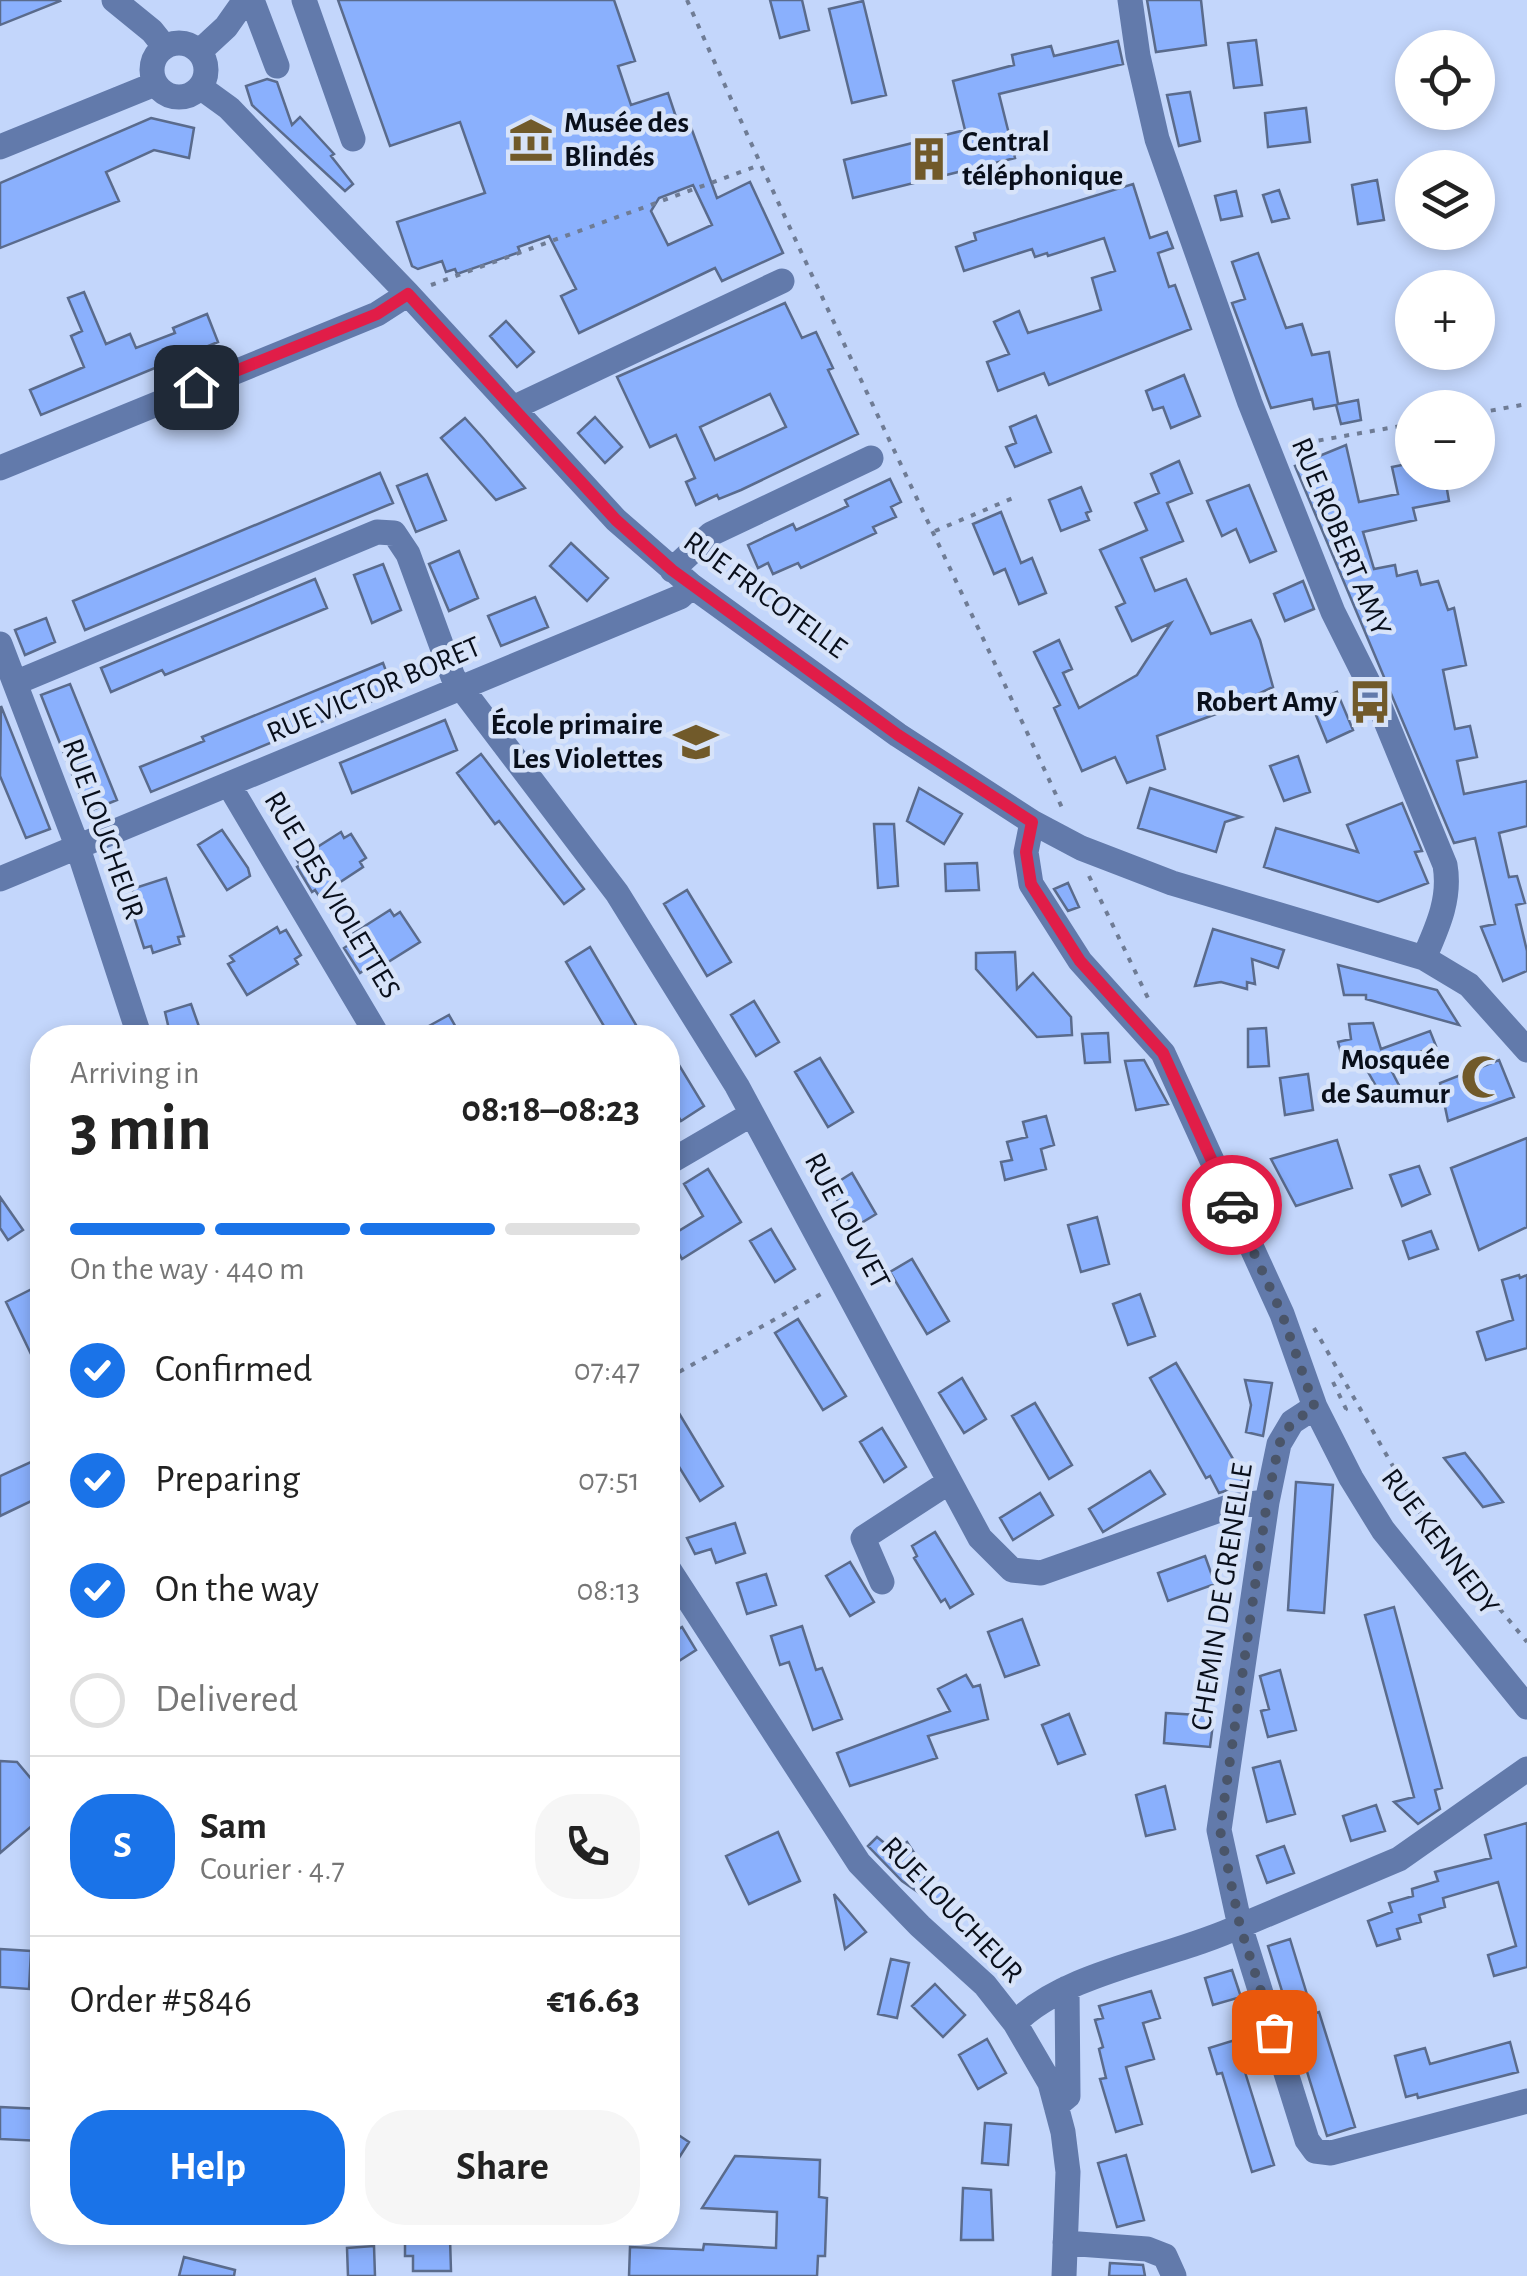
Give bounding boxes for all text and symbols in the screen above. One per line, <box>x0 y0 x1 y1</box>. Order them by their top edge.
map controls <box>1395 30 1495 490</box>
button: locate <box>1395 30 1495 130</box>
place label: Musée des Blindés <box>564 108 689 172</box>
museum icon: Musée des Blindés <box>507 116 555 164</box>
place label: Central téléphonique <box>962 127 1123 191</box>
building icon: Central téléphonique <box>905 135 953 183</box>
button: layers <box>1395 150 1495 250</box>
button: + <box>1395 270 1495 370</box>
pin <box>154 345 239 430</box>
icon: home <box>169 360 224 415</box>
button: − <box>1395 390 1495 490</box>
street label: RUE ROBERT AMY <box>1286 433 1396 641</box>
street label: RUE FRICOTELLE <box>678 526 852 664</box>
street label: RUE VICTOR BORET <box>263 631 486 749</box>
bus stop icon: Robert Amy <box>1346 678 1394 726</box>
place label: Robert Amy <box>1195 687 1338 717</box>
place label: École primaire Les Violettes <box>491 707 663 774</box>
school or university icon: École primaire Les Violettes <box>672 718 720 766</box>
street label: RUE LOUCHEUR <box>56 735 150 923</box>
street label: RUE DES VIOLETTES <box>258 786 406 1004</box>
place label: Mosquée de Saumur <box>1321 1045 1451 1109</box>
mosque icon: Mosquée de Saumur <box>1459 1053 1507 1101</box>
text: Arriving in <box>70 1057 199 1089</box>
text: 08:18–08:23 <box>461 1091 640 1129</box>
text: 3 min <box>70 1097 212 1162</box>
street label: RUE LOUVET <box>799 1148 895 1294</box>
courier <box>1182 1155 1282 1255</box>
icon: car <box>1205 1178 1260 1233</box>
text: On the way · 440 m <box>70 1253 305 1285</box>
icon: check <box>70 1343 125 1398</box>
text: Confirmed <box>155 1351 312 1389</box>
text: 07:47 <box>574 1354 640 1386</box>
icon: check <box>70 1453 125 1508</box>
text: Preparing <box>155 1461 300 1499</box>
street label: CHEMIN DE GRENELLE <box>1186 1461 1258 1733</box>
street label: RUE KENNEDY <box>1375 1463 1505 1621</box>
text: 07:51 <box>578 1464 640 1496</box>
icon: check <box>70 1563 125 1618</box>
text: On the way <box>155 1571 319 1609</box>
text: 08:13 <box>576 1574 640 1606</box>
text: Delivered <box>155 1681 298 1719</box>
button: phone <box>535 1794 640 1899</box>
text: Sam <box>200 1808 267 1846</box>
text: S <box>113 1827 132 1865</box>
street label: RUE LOUCHEUR <box>875 1831 1029 1989</box>
text: Courier · 4.7 <box>200 1853 345 1885</box>
text: Order #5846 <box>70 1982 252 2020</box>
text: €16.63 <box>547 1982 640 2020</box>
pin <box>1232 1990 1317 2075</box>
icon: bag <box>1247 2005 1302 2060</box>
button: Help <box>70 2110 345 2225</box>
button: Share <box>365 2110 640 2225</box>

